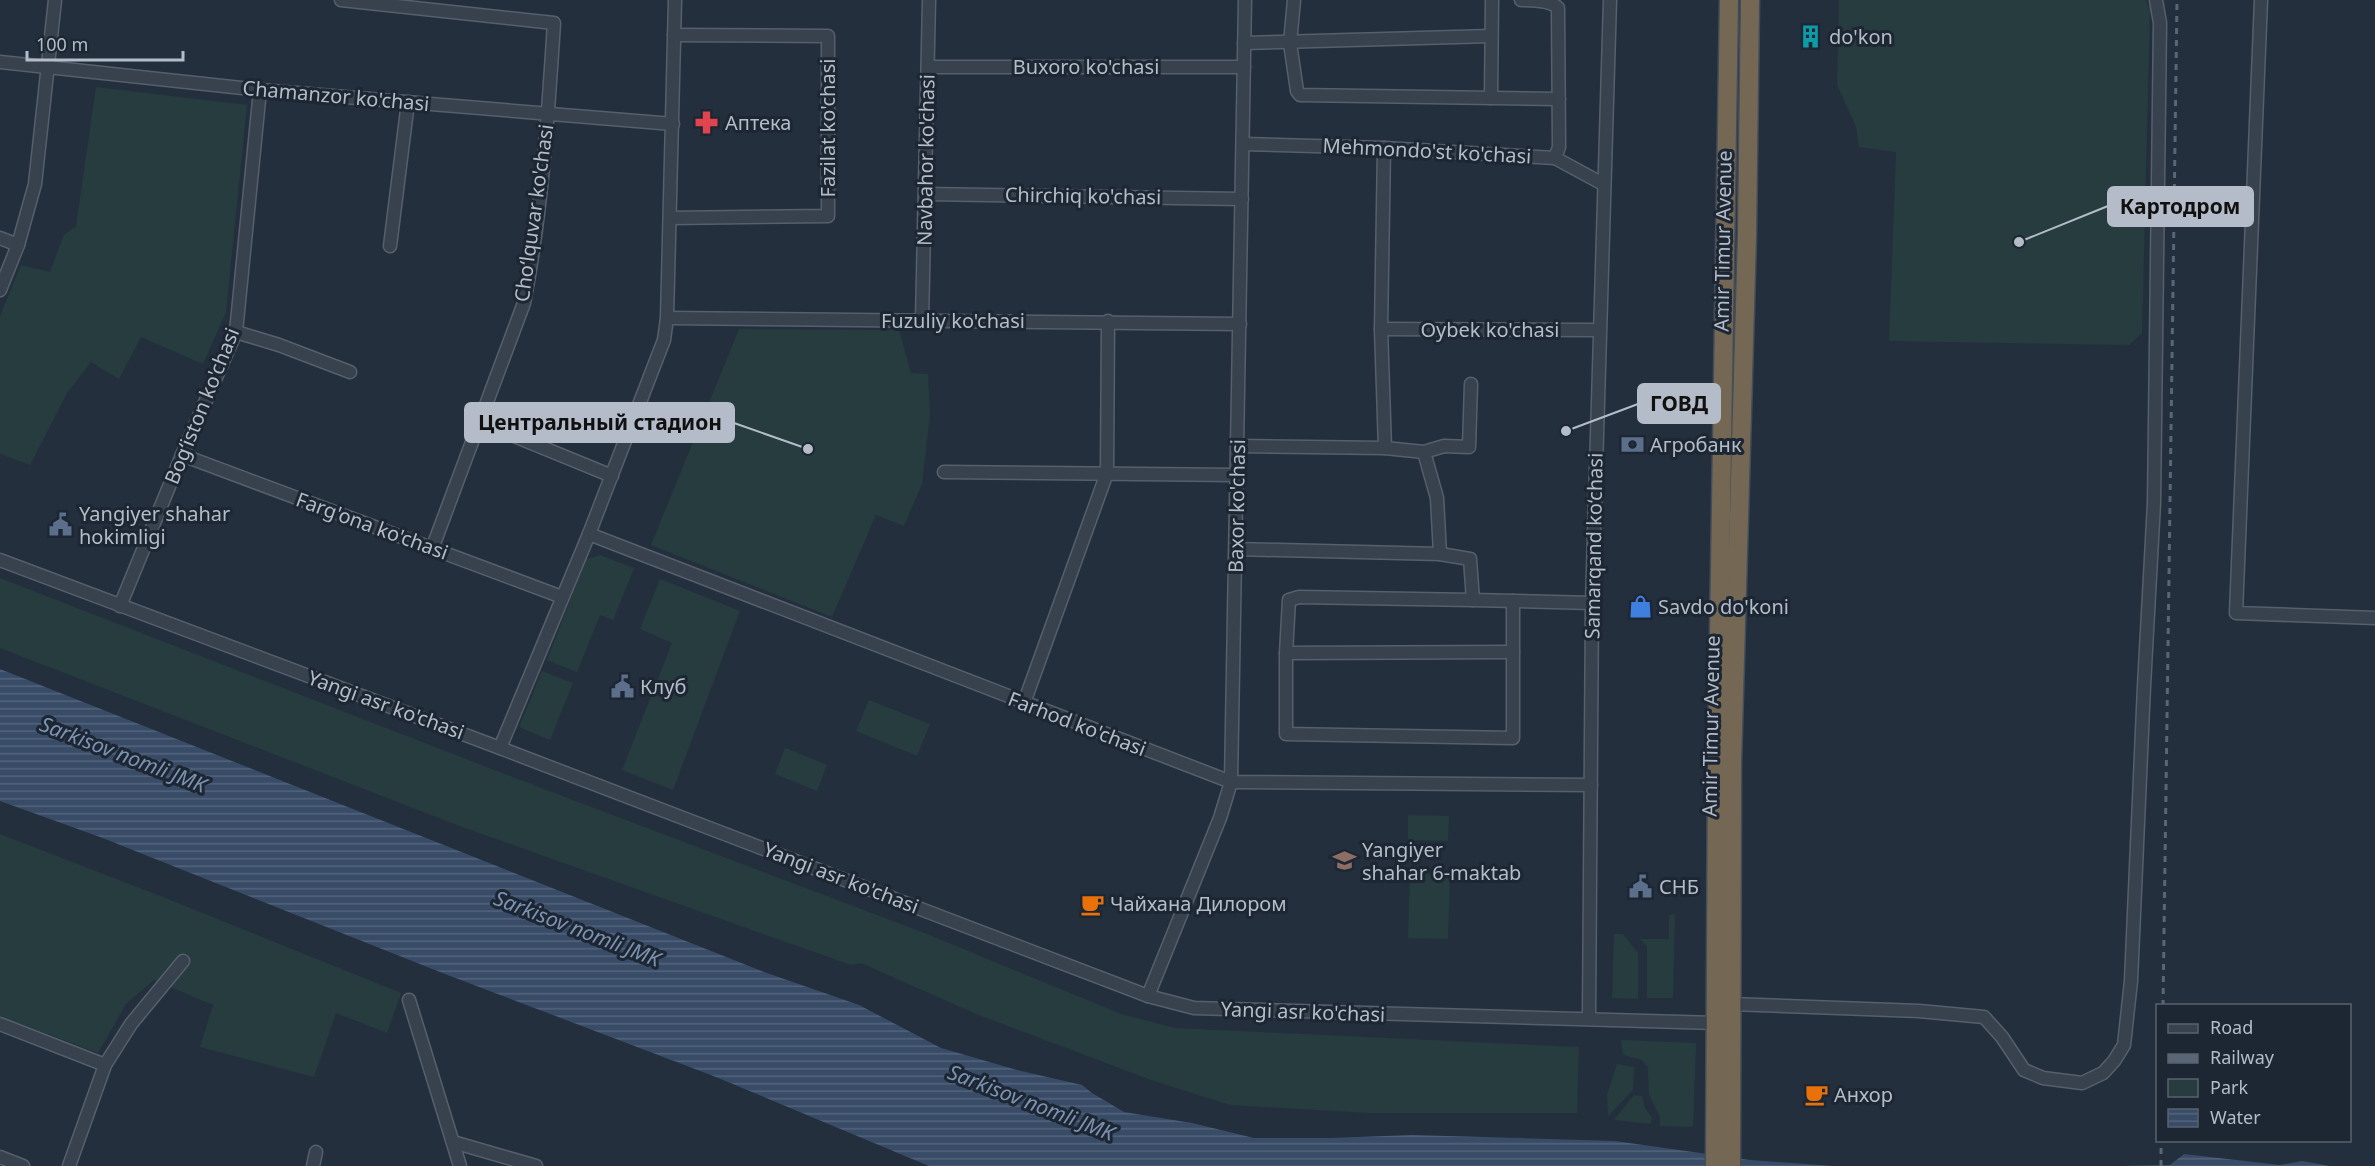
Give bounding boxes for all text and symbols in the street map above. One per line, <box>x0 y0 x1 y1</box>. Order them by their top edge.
place label: do'kon <box>1829 23 1893 50</box>
scale bar <box>27 24 183 62</box>
building icon: do'kon <box>1798 24 1824 50</box>
text: 100 m <box>36 32 88 56</box>
street label: Buxoro ko'chasi <box>1013 53 1159 80</box>
street label: Fazilat ko'chasi <box>814 59 841 197</box>
street label: Chamanzor ko'chasi <box>242 74 430 117</box>
street label: Navbahor ko'chasi <box>911 74 940 246</box>
place label: Аптека <box>725 109 791 136</box>
pharmacy icon: Аптека <box>694 110 720 136</box>
street label: Cho‘lquvar ko'chasi <box>508 122 559 303</box>
street label: Mehmondo'st ko'chasi <box>1322 132 1532 169</box>
street label: Amir Timur Avenue <box>1707 150 1738 332</box>
street label: Chirchiq ko'chasi <box>1005 181 1161 210</box>
callout: Картодром <box>2108 187 2253 226</box>
text: Картодром <box>2120 192 2240 220</box>
street label: Fuzuliy ko'chasi <box>881 307 1025 334</box>
street label: Oybek ko'chasi <box>1420 316 1560 343</box>
street label: Bog‘iston ko'chasi <box>158 324 245 488</box>
callout: ГОВД <box>1638 384 1720 423</box>
text: ГОВД <box>1650 389 1709 417</box>
callout: Центральный стадион <box>465 403 734 442</box>
text: Центральный стадион <box>478 408 722 436</box>
place label: Агробанк <box>1650 431 1742 458</box>
bank icon: Агробанк <box>1619 432 1645 458</box>
street label: Baxor ko'chasi <box>1222 439 1251 573</box>
street label: Samarqand ko‘chasi <box>1578 453 1609 639</box>
street label: Farg'ona ko'chasi <box>292 485 452 566</box>
place label: Yangiyer shahar hokimligi <box>79 500 230 550</box>
public building icon: Yangiyer shahar hokimligi <box>48 512 74 538</box>
place label: Savdo do'koni <box>1658 593 1789 620</box>
shop icon: Savdo do'koni <box>1627 594 1653 620</box>
street label: Amir Timur Avenue <box>1695 635 1726 817</box>
street label: Yangi asr ko'chasi <box>304 664 468 745</box>
place label: Клуб <box>640 673 686 700</box>
public building icon: Клуб <box>609 674 635 700</box>
street label: Farhod ko'chasi <box>1004 685 1150 762</box>
water label: Sarkisov nomli JMK <box>36 709 213 800</box>
street label: Yangi asr ko'chasi <box>759 835 923 920</box>
place label: Yangiyer shahar 6-maktab <box>1362 836 1521 886</box>
school or university icon: Yangiyer shahar 6-maktab <box>1331 848 1357 874</box>
place label: СНБ <box>1659 873 1699 900</box>
public building icon: СНБ <box>1628 874 1654 900</box>
water label: Sarkisov nomli JMK <box>490 883 667 974</box>
place label: Чайхана Дилором <box>1110 890 1287 917</box>
cafe icon: Чайхана Дилором <box>1079 891 1105 917</box>
street label: Yangi asr ko'chasi <box>1220 995 1386 1028</box>
legend <box>2156 1004 2351 1142</box>
text: Road <box>2210 1015 2253 1039</box>
text: Railway <box>2210 1045 2275 1069</box>
water label: Sarkisov nomli JMK <box>944 1057 1121 1148</box>
text: Park <box>2210 1075 2248 1099</box>
place label: Анхор <box>1834 1081 1893 1108</box>
cafe icon: Анхор <box>1803 1082 1829 1108</box>
text: Water <box>2210 1105 2261 1129</box>

